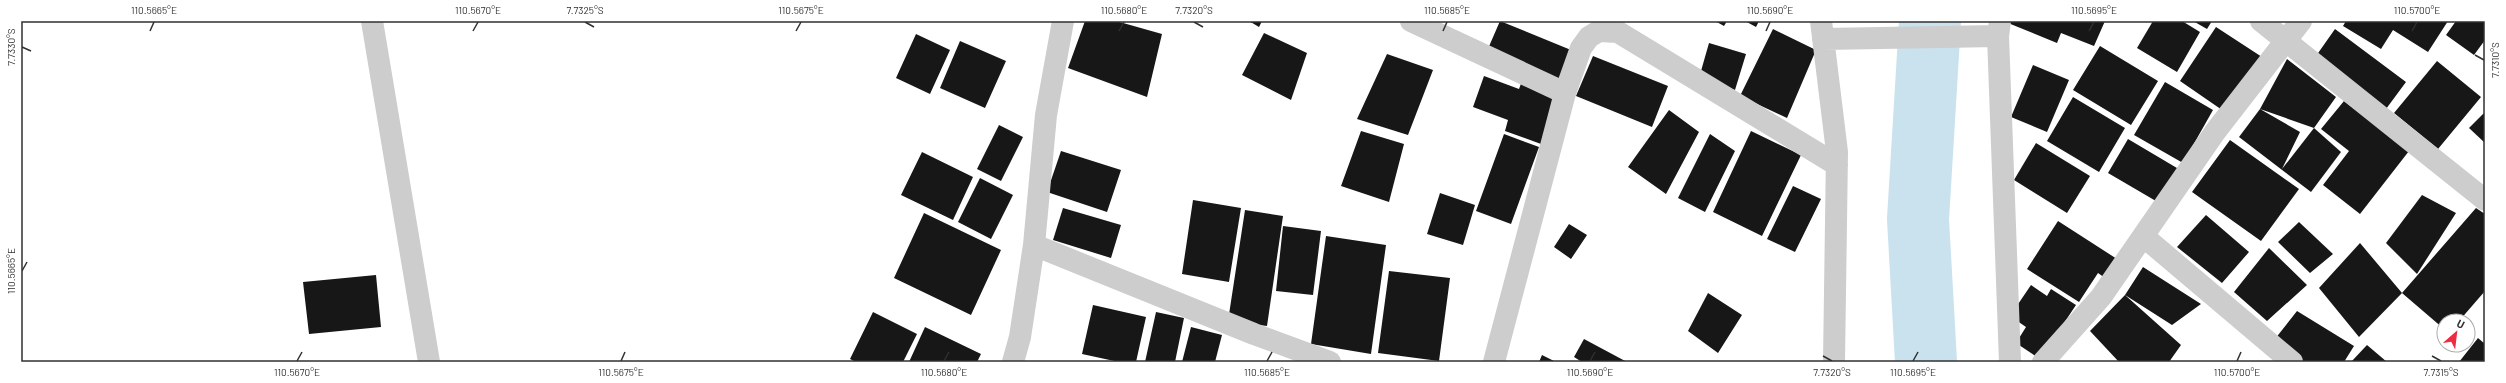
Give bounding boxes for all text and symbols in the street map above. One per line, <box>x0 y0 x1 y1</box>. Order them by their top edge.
text: 110.5665°E <box>131 4 177 16</box>
text: 110.5670°E <box>455 4 501 16</box>
text: 7.7325°S <box>566 4 604 16</box>
text: 110.5675°E <box>778 4 824 16</box>
text: 110.5680°E <box>1101 4 1147 16</box>
text: 7.7320°S <box>1175 4 1213 16</box>
text: 110.5685°E <box>1424 4 1470 16</box>
text: 110.5690°E <box>1747 4 1793 16</box>
text: 110.5695°E <box>2071 4 2117 16</box>
text: 110.5700°E <box>2394 4 2440 16</box>
text: 7.7330°S <box>5 28 17 66</box>
text: 7.7310°S <box>2489 42 2501 78</box>
text: 110.5665°E <box>5 248 17 294</box>
north arrow <box>2436 313 2476 353</box>
text: U <box>2455 316 2467 331</box>
text: 110.5670°E <box>274 366 320 378</box>
text: 110.5675°E <box>598 366 644 378</box>
text: 110.5680°E <box>921 366 967 378</box>
text: 110.5685°E <box>1244 366 1290 378</box>
text: 110.5690°E <box>1567 366 1613 378</box>
text: 7.7320°S <box>1813 366 1851 378</box>
text: 110.5695°E <box>1890 366 1936 378</box>
text: 110.5700°E <box>2214 366 2260 378</box>
text: 7.7315°S <box>2423 366 2459 378</box>

